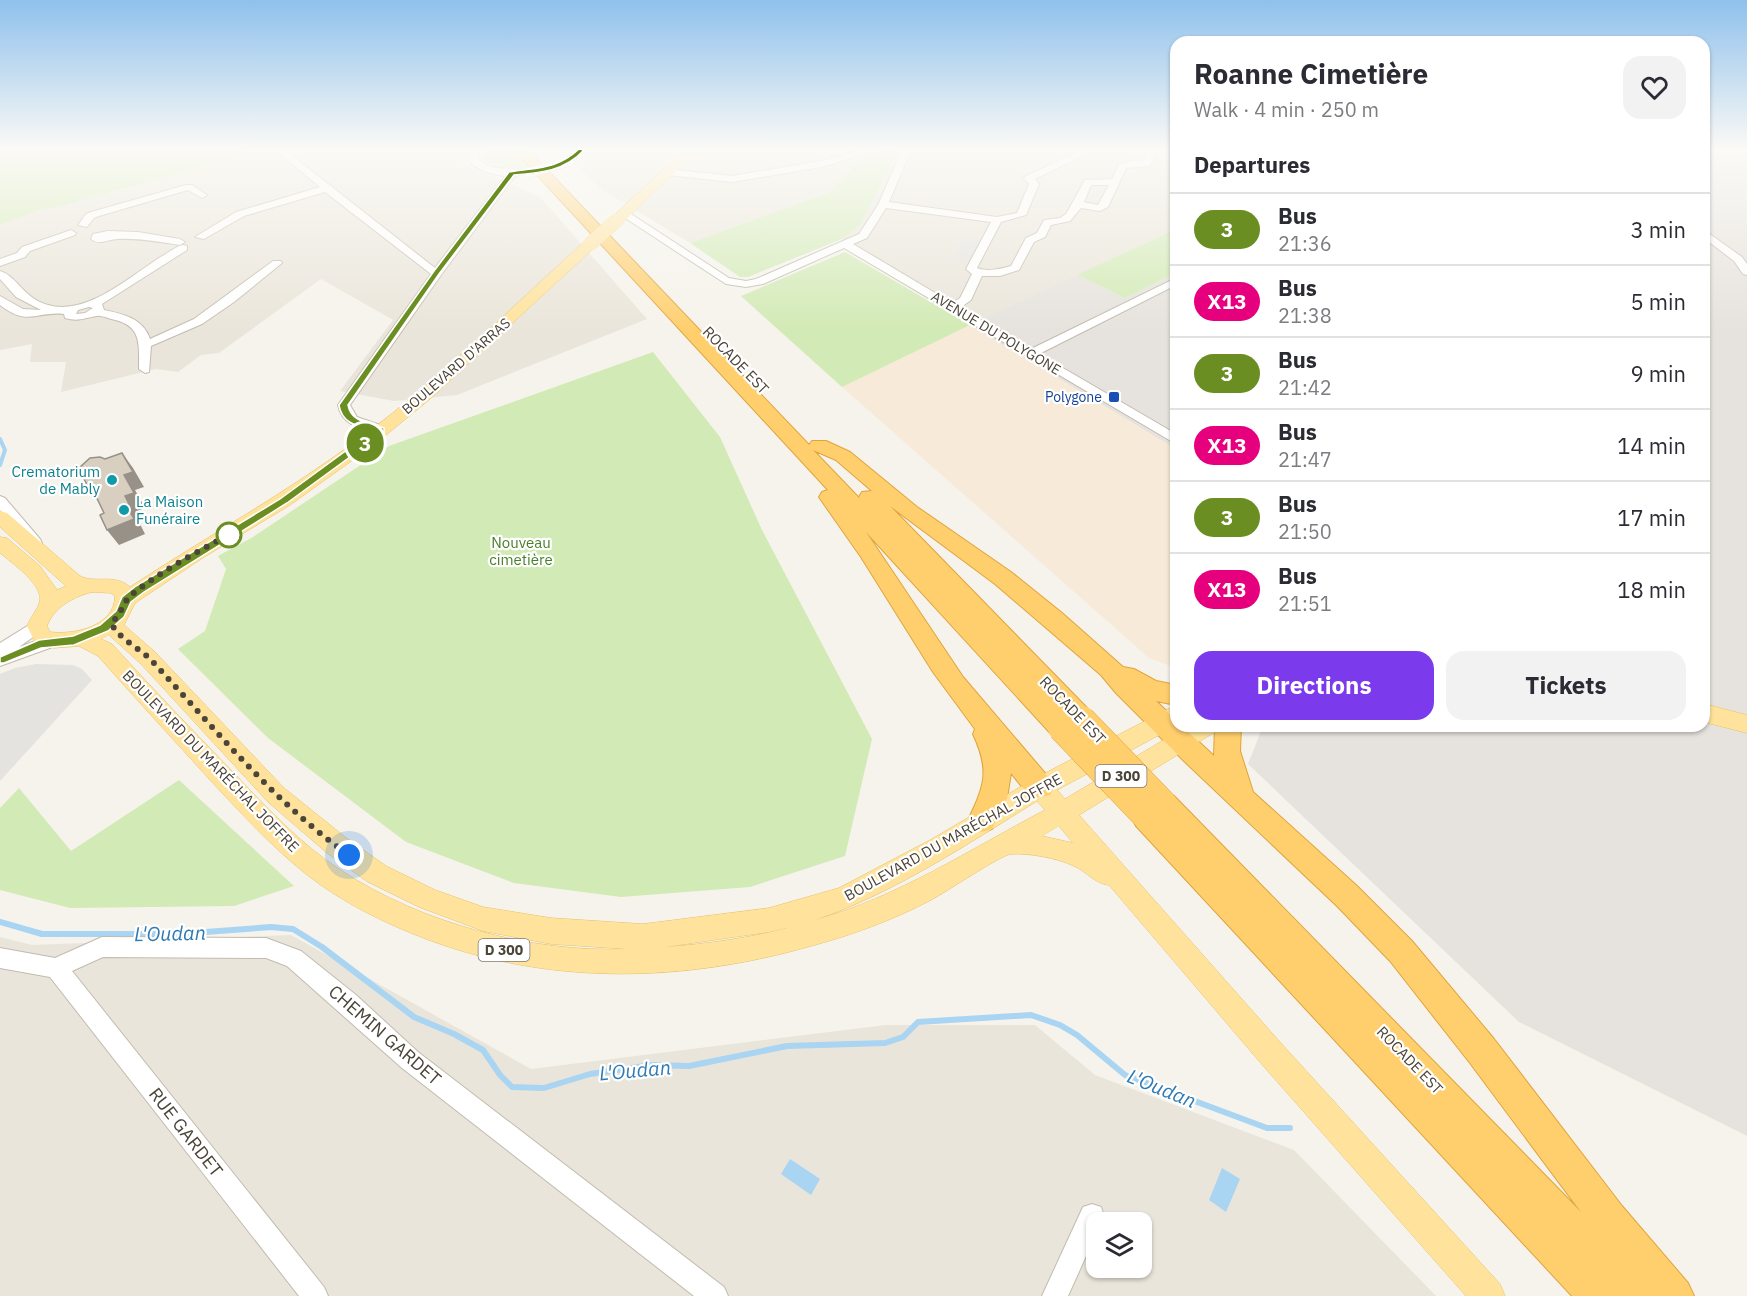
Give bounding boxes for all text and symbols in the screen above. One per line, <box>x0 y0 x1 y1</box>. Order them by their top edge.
text: Roanne Cimetière <box>1194 55 1428 92</box>
button: heart <box>1623 56 1686 119</box>
text: Walk · 4 min · 250 m <box>1194 96 1379 123</box>
text: Departures <box>1194 150 1310 179</box>
text: Bus <box>1278 201 1317 230</box>
text: 3 <box>1221 215 1233 243</box>
text: 3 min <box>1630 215 1686 244</box>
text: 21:36 <box>1278 230 1332 257</box>
text: Bus <box>1278 273 1317 302</box>
street label: AVENUE DU POLYGONE <box>928 287 1064 379</box>
text: X13 <box>1207 287 1247 315</box>
text: 5 min <box>1630 287 1686 316</box>
text: 21:38 <box>1278 302 1332 329</box>
street label: BOULEVARD D'ARRAS <box>398 314 514 418</box>
street label: ROCADE EST <box>699 322 773 398</box>
text: Bus <box>1278 345 1317 374</box>
text: 3 <box>1221 359 1233 387</box>
text: 9 min <box>1630 359 1686 388</box>
text: 21:42 <box>1278 374 1332 401</box>
place label: Polygone <box>1045 388 1102 406</box>
marker: Polygone <box>1107 390 1121 404</box>
text: Bus <box>1278 417 1317 446</box>
line badge: 3 <box>346 424 385 462</box>
text: 3 <box>359 429 371 457</box>
text: X13 <box>1207 431 1247 459</box>
text: 14 min <box>1617 431 1686 460</box>
text: 21:47 <box>1278 446 1332 473</box>
place label: Crematorium de Mably <box>11 462 101 498</box>
marker: Crematorium de Mably <box>105 473 119 487</box>
text: Bus <box>1278 489 1317 518</box>
place label: La Maison Funéraire <box>136 492 203 528</box>
marker: La Maison Funéraire <box>117 503 131 517</box>
text: 3 <box>1221 503 1233 531</box>
text: 17 min <box>1617 503 1686 532</box>
text: 21:50 <box>1278 518 1332 545</box>
unlabelled marker <box>216 522 242 548</box>
park label: Nouveau cimetière <box>489 533 553 569</box>
text: Bus <box>1278 561 1317 590</box>
text: X13 <box>1207 575 1247 603</box>
text: 18 min <box>1617 575 1686 604</box>
text: 21:51 <box>1278 590 1332 617</box>
button: Directions <box>1194 651 1434 720</box>
button: Tickets <box>1446 651 1686 720</box>
street label: BOULEVARD DU MARÉCHAL JOFFRE <box>119 666 303 856</box>
street label: ROCADE EST <box>1036 672 1110 748</box>
road number: D 300 <box>1096 765 1146 787</box>
street label: BOULEVARD DU MARÉCHAL JOFFRE <box>841 769 1065 905</box>
your location <box>334 840 364 870</box>
water label: L'Oudan <box>134 919 206 947</box>
road number: D 300 <box>478 939 530 961</box>
street label: CHEMIN GARDET <box>324 980 446 1090</box>
street label: ROCADE EST <box>1373 1022 1447 1098</box>
water label: L'Oudan <box>598 1053 672 1087</box>
water label: L'Oudan <box>1124 1062 1200 1114</box>
street label: RUE GARDET <box>144 1083 228 1181</box>
map controls <box>1086 1212 1152 1278</box>
button: layers <box>1086 1212 1152 1278</box>

